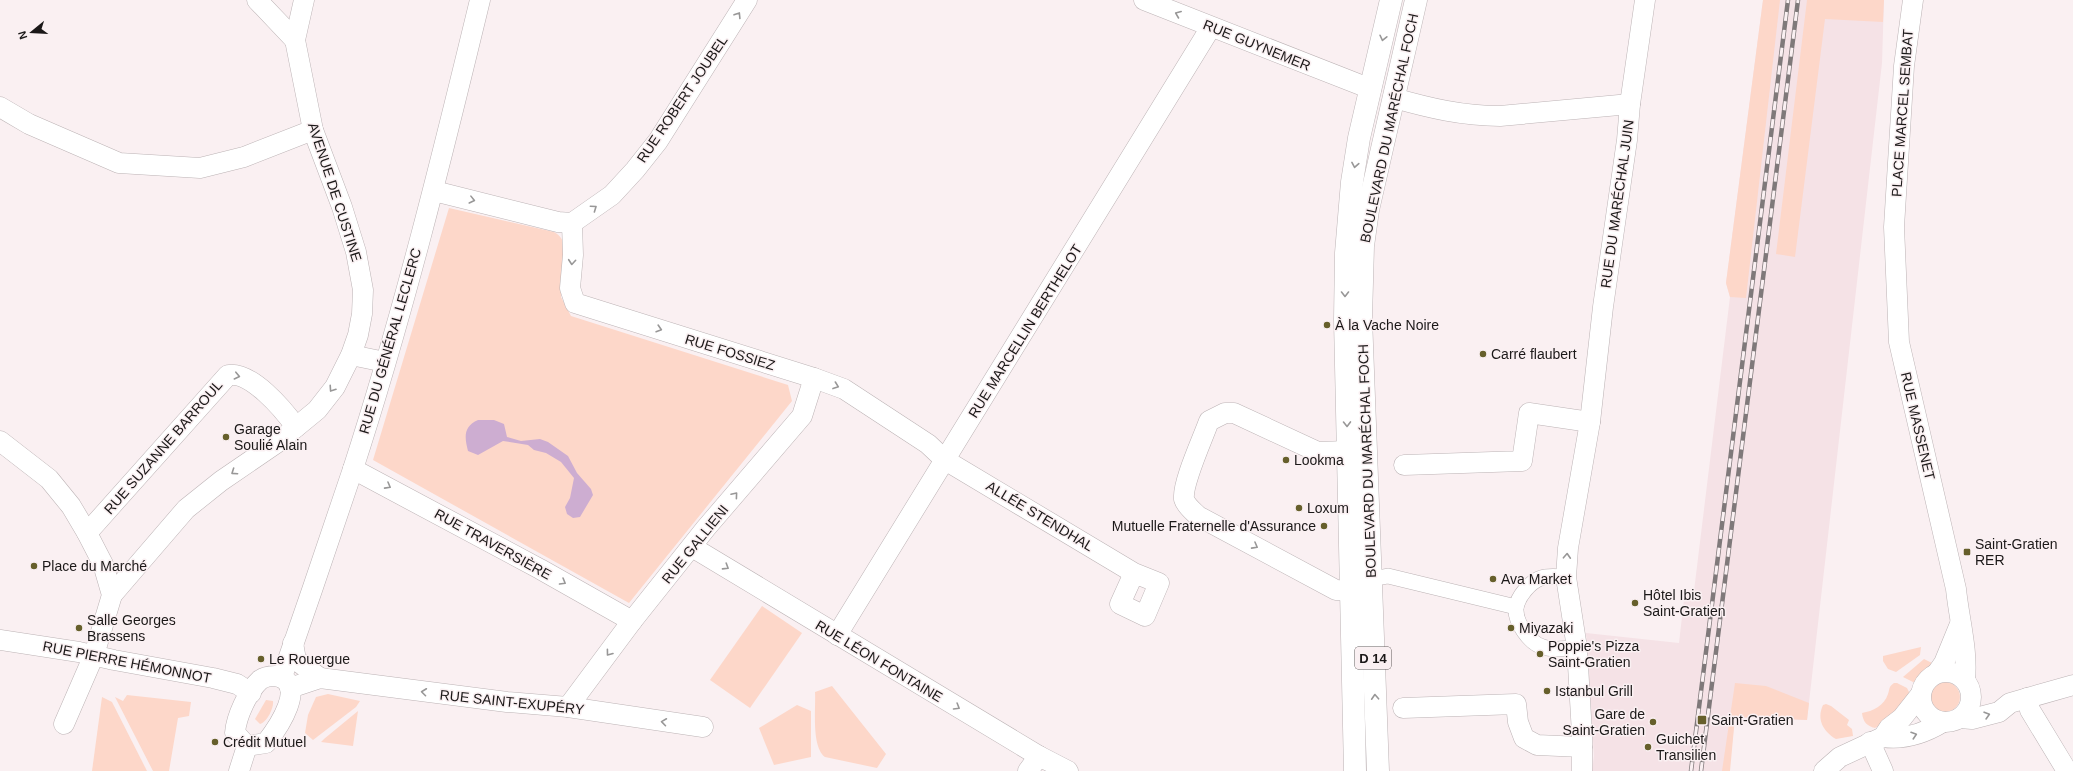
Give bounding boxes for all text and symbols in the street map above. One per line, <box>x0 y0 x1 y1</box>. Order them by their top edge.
one-way arrow <box>1174 10 1181 18</box>
north arrow <box>12 12 52 52</box>
one-way arrow <box>733 12 741 19</box>
street label: BOULEVARD DU MARÉCHAL FOCH <box>1357 12 1421 244</box>
street label: RUE GUYNEMER <box>1201 16 1313 74</box>
street label: PLACE MARCEL SEMBAT <box>1888 28 1916 197</box>
text: N <box>16 29 29 41</box>
street label: RUE ROBERT JOUBEL <box>634 32 731 166</box>
one-way arrow <box>1379 35 1387 41</box>
street label: RUE DU MARÉCHAL JUIN <box>1597 119 1637 289</box>
street label: AVENUE DE CUSTINE <box>305 120 365 264</box>
one-way arrow <box>1351 162 1359 168</box>
one-way arrow <box>468 196 475 204</box>
one-way arrow <box>590 205 597 213</box>
street label: RUE MARCELLIN BERTHELOT <box>965 241 1085 421</box>
street label: RUE DU GÉNÉRAL LECLERC <box>356 246 424 436</box>
one-way arrow <box>568 259 577 265</box>
one-way arrow <box>1341 291 1349 297</box>
place label: À la Vache Noire <box>1335 317 1439 333</box>
marker: À la Vache Noire <box>1322 320 1332 330</box>
one-way arrow <box>655 324 662 333</box>
street label: RUE FOSSIEZ <box>683 331 777 373</box>
street label: BOULEVARD DU MARÉCHAL FOCH <box>1355 344 1379 578</box>
place label: Carré flaubert <box>1491 346 1577 362</box>
marker: Carré flaubert <box>1478 349 1488 359</box>
street label: RUE MASSENET <box>1898 370 1938 482</box>
one-way arrow <box>234 371 241 380</box>
street label: RUE SUZANNE BARROUL <box>101 377 226 517</box>
one-way arrow <box>833 381 840 390</box>
one-way arrow <box>330 385 337 392</box>
place label: Garage Soulié Alain <box>234 421 307 453</box>
one-way arrow <box>1343 421 1351 427</box>
marker: Garage Soulié Alain <box>221 432 231 442</box>
place label: Lookma <box>1294 452 1344 468</box>
marker: Lookma <box>1281 455 1291 465</box>
one-way arrow <box>231 467 238 475</box>
street label: ALLÉE STENDHAL <box>984 478 1097 554</box>
one-way arrow <box>384 482 391 489</box>
one-way arrow <box>730 492 737 500</box>
place label: Loxum <box>1307 500 1349 516</box>
street label: RUE GALLIENI <box>658 501 732 587</box>
marker: Loxum <box>1294 503 1304 513</box>
street label: RUE TRAVERSIÈRE <box>432 505 554 583</box>
place label: Mutuelle Fraternelle d'Assurance <box>1112 518 1316 534</box>
marker: Mutuelle Fraternelle d'Assurance <box>1319 521 1329 531</box>
place label: Saint-Gratien RER <box>1975 536 2057 568</box>
one-way arrow <box>1251 541 1258 548</box>
marker: Saint-Gratien RER <box>1962 547 1972 557</box>
one-way arrow <box>1563 553 1571 559</box>
place label: Place du Marché <box>42 558 147 574</box>
marker: Place du Marché <box>29 561 39 571</box>
one-way arrow <box>722 563 729 570</box>
place label: Ava Market <box>1501 571 1572 587</box>
marker: Ava Market <box>1488 574 1498 584</box>
one-way arrow <box>559 577 566 584</box>
place label: Hôtel Ibis Saint-Gratien <box>1643 587 1725 619</box>
marker: Hôtel Ibis Saint-Gratien <box>1630 598 1640 608</box>
place label: Salle Georges Brassens <box>87 612 176 644</box>
street label: RUE LÉON FONTAINE <box>813 617 945 705</box>
place label: Miyazaki <box>1519 620 1573 636</box>
marker: Salle Georges Brassens <box>74 623 84 633</box>
marker: Miyazaki <box>1506 623 1516 633</box>
street label: RUE PIERRE HÉMONNOT <box>41 638 213 686</box>
place label: Poppie's Pizza Saint-Gratien <box>1548 638 1640 670</box>
road number: D 14 <box>1355 647 1391 669</box>
one-way arrow <box>607 648 614 655</box>
marker: Poppie's Pizza Saint-Gratien <box>1535 649 1545 659</box>
place label: Le Rouergue <box>269 651 350 667</box>
marker: Le Rouergue <box>256 654 266 664</box>
place label: Istanbul Grill <box>1555 683 1633 699</box>
street label: RUE SAINT-EXUPÉRY <box>439 686 586 718</box>
marker: Istanbul Grill <box>1542 686 1552 696</box>
one-way arrow <box>421 688 427 697</box>
one-way arrow <box>1371 694 1380 700</box>
one-way arrow <box>953 702 960 709</box>
place label: Gare de Saint-Gratien <box>1563 706 1645 738</box>
one-way arrow <box>1983 711 1990 720</box>
place label: Saint-Gratien <box>1711 712 1793 728</box>
marker: Saint-Gratien <box>1696 714 1708 726</box>
marker: Gare de Saint-Gratien <box>1648 717 1658 727</box>
one-way arrow <box>661 718 667 727</box>
place label: Guichet Transilien <box>1656 731 1716 763</box>
one-way arrow <box>1910 731 1917 740</box>
place label: Crédit Mutuel <box>223 734 306 750</box>
marker: Crédit Mutuel <box>210 737 220 747</box>
marker: Guichet Transilien <box>1643 742 1653 752</box>

